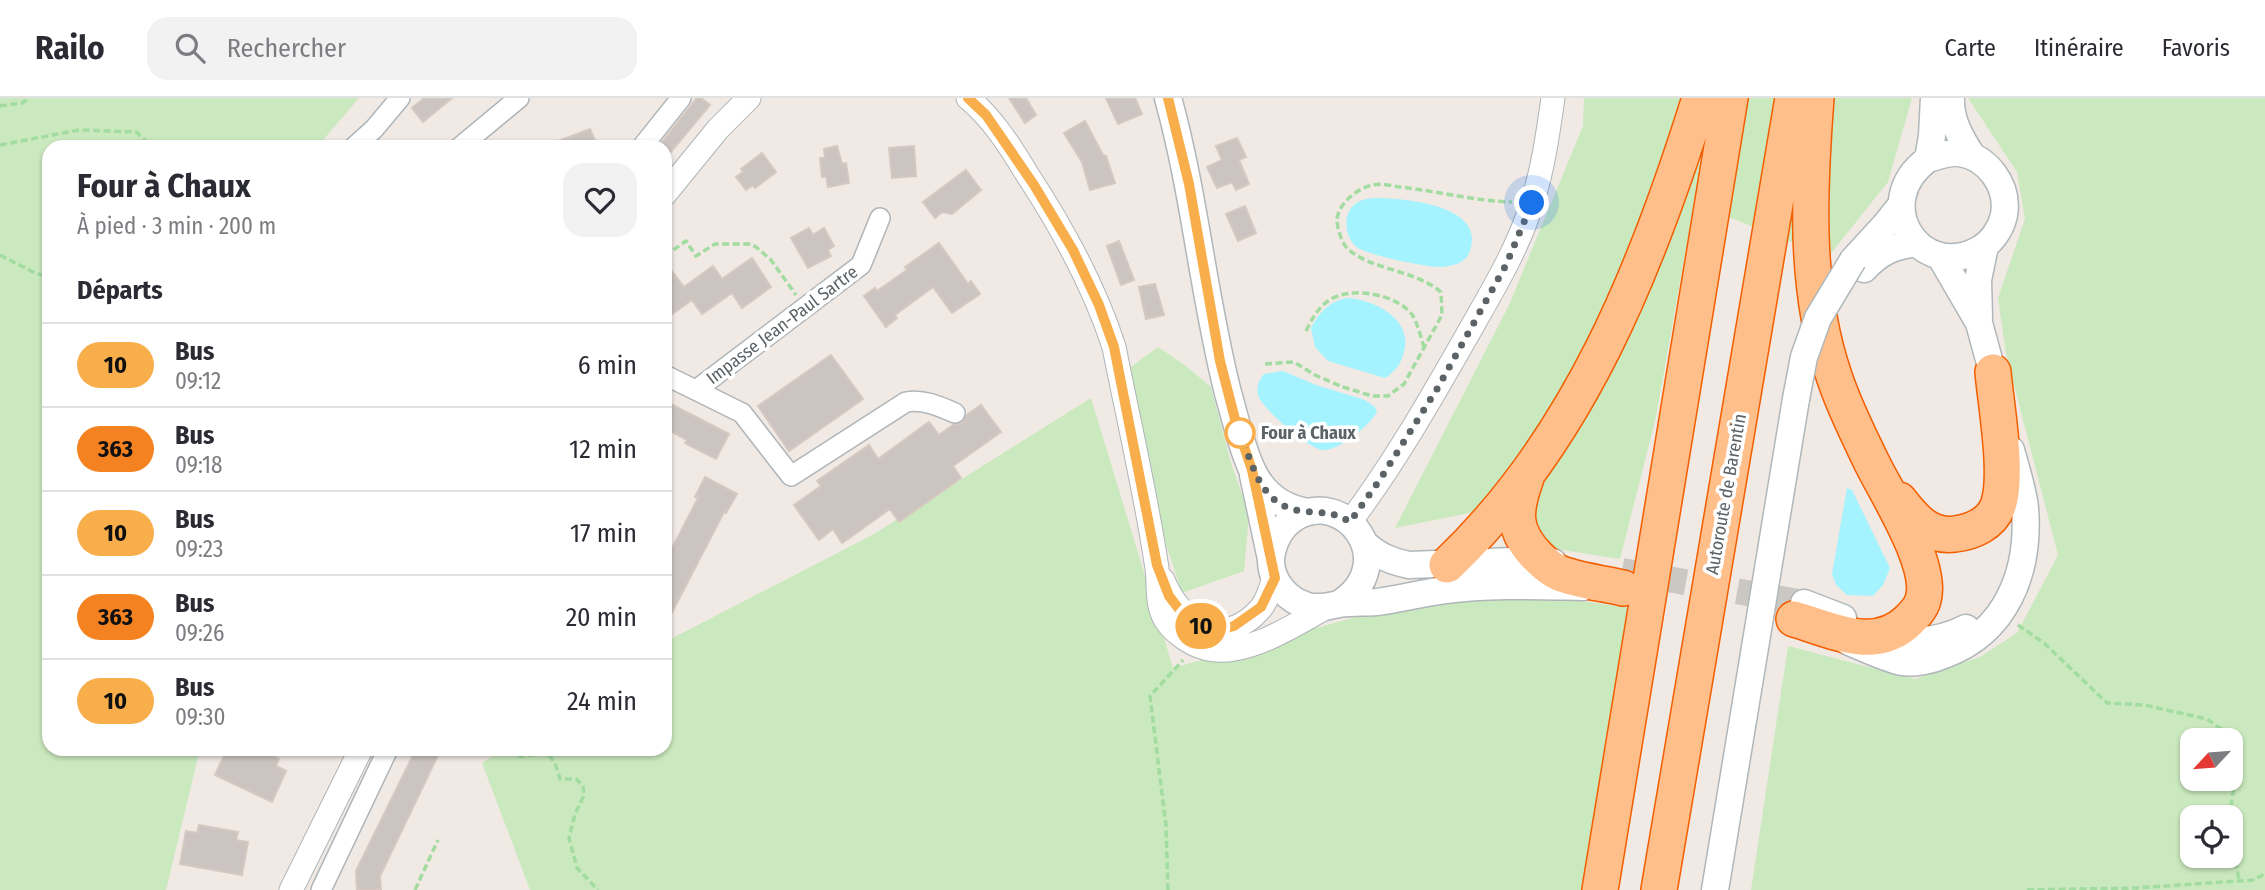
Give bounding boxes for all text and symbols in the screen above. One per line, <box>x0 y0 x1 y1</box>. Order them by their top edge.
search box <box>147 17 637 80</box>
text: Railo <box>35 28 105 68</box>
icon: search <box>171 29 209 67</box>
text: Rechercher <box>227 33 346 64</box>
text: Carte <box>1945 34 1996 62</box>
text: Itinéraire <box>2034 34 2124 62</box>
text: Favoris <box>2162 34 2230 62</box>
button: heart <box>563 163 637 237</box>
text: Four à Chaux <box>77 166 251 206</box>
your location <box>1514 185 1549 220</box>
text: À pied · 3 min · 200 m <box>77 212 276 240</box>
street label: Impasse Jean-Paul Sartre <box>702 261 862 389</box>
text: Départs <box>77 275 163 306</box>
text: Bus <box>175 336 214 367</box>
text: 6 min <box>578 350 637 381</box>
text: 10 <box>104 351 127 379</box>
text: 09:12 <box>175 367 221 395</box>
street label: Autoroute de Barentin <box>1701 412 1751 576</box>
marker: Four à Chaux <box>1225 418 1255 448</box>
text: Bus <box>175 420 214 451</box>
place label: Four à Chaux <box>1261 422 1356 444</box>
text: 12 min <box>569 434 637 465</box>
text: 363 <box>98 435 133 463</box>
text: 09:18 <box>175 451 222 479</box>
text: Bus <box>175 504 214 535</box>
text: 17 min <box>570 518 637 549</box>
text: 10 <box>104 519 127 547</box>
text: 09:23 <box>175 535 223 563</box>
text: Bus <box>175 588 214 619</box>
text: 20 min <box>566 602 637 633</box>
text: 363 <box>98 603 133 631</box>
line badge: 10 <box>1170 603 1232 649</box>
text: 10 <box>1189 612 1213 640</box>
text: 09:26 <box>175 619 224 647</box>
text: Bus <box>175 672 214 703</box>
text: 24 min <box>567 686 637 717</box>
text: 10 <box>104 687 127 715</box>
text: 09:30 <box>175 703 225 731</box>
north arrow <box>2180 728 2244 791</box>
map controls <box>2180 728 2243 868</box>
button: locate <box>2180 805 2243 868</box>

